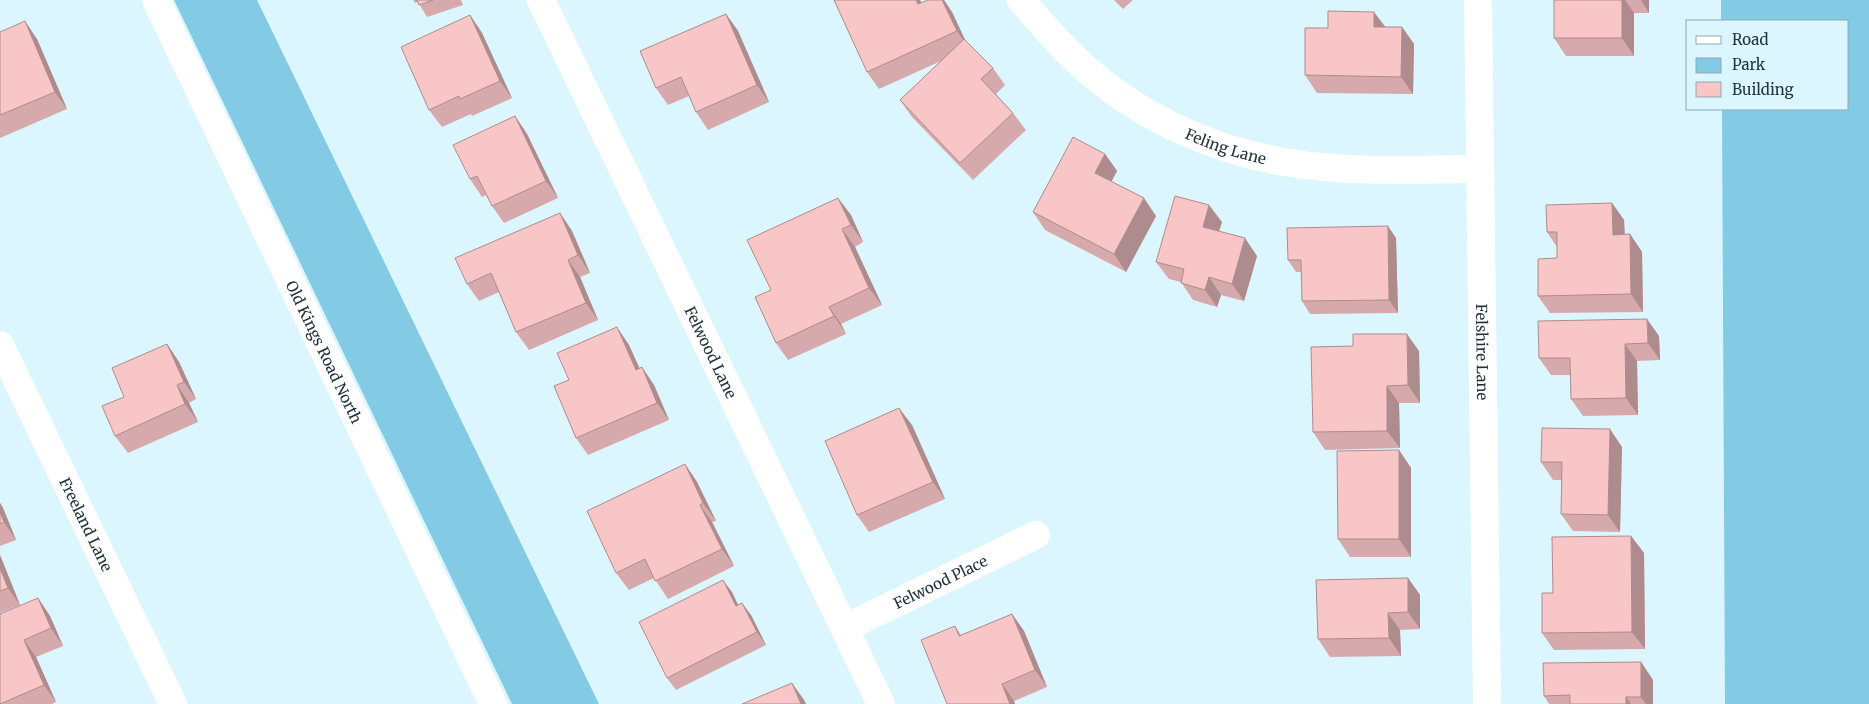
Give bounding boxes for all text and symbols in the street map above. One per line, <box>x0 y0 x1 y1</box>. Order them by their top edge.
legend <box>1686 20 1849 110</box>
text: Road <box>1732 30 1768 49</box>
text: Park <box>1732 55 1766 74</box>
text: Building <box>1732 80 1794 99</box>
street label: Feling Lane <box>1183 124 1268 168</box>
street label: Old Kings Road North <box>282 277 367 426</box>
street label: Felwood Lane <box>681 303 741 401</box>
street label: Felshire Lane <box>1472 304 1493 400</box>
street label: Freeland Lane <box>56 474 117 574</box>
street label: Felwood Place <box>890 551 990 612</box>

